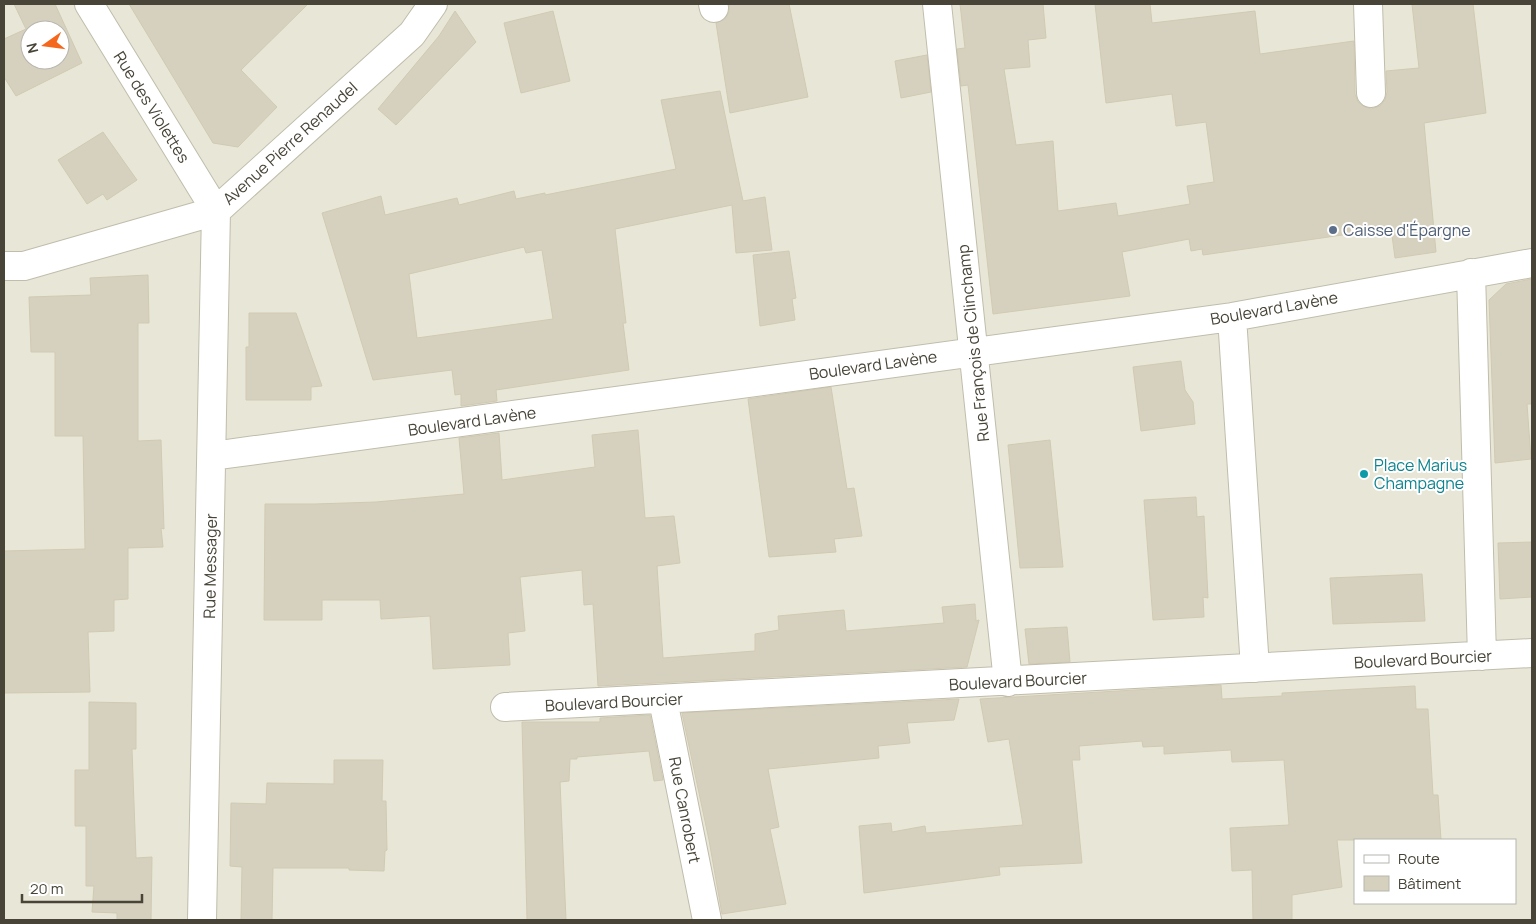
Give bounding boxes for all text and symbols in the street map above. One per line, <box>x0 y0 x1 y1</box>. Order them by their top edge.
north arrow <box>20 20 70 70</box>
text: N <box>21 41 42 55</box>
street label: Rue des Violettes <box>109 47 195 167</box>
street label: Avenue Pierre Renaudel <box>218 77 362 209</box>
place label: Caisse d'Épargne <box>1343 219 1471 241</box>
marker: Caisse d'Épargne <box>1327 224 1339 236</box>
street label: Rue François de Clinchamp <box>952 243 994 443</box>
street label: Boulevard Lavène <box>1208 286 1340 330</box>
street label: Boulevard Lavène <box>808 345 938 385</box>
street label: Boulevard Lavène <box>407 401 537 441</box>
place label: Place Marius Champagne <box>1374 454 1467 494</box>
marker: Place Marius Champagne <box>1358 468 1370 480</box>
street label: Rue Messager <box>198 513 222 619</box>
street label: Boulevard Bourcier <box>1353 644 1493 674</box>
street label: Boulevard Bourcier <box>948 666 1088 696</box>
street label: Boulevard Bourcier <box>544 687 684 717</box>
street label: Rue Canrobert <box>664 755 706 865</box>
legend <box>1354 839 1516 904</box>
text: Route <box>1398 848 1440 869</box>
scale bar <box>22 872 142 904</box>
text: Bâtiment <box>1398 873 1461 894</box>
text: 20 m <box>30 878 63 899</box>

